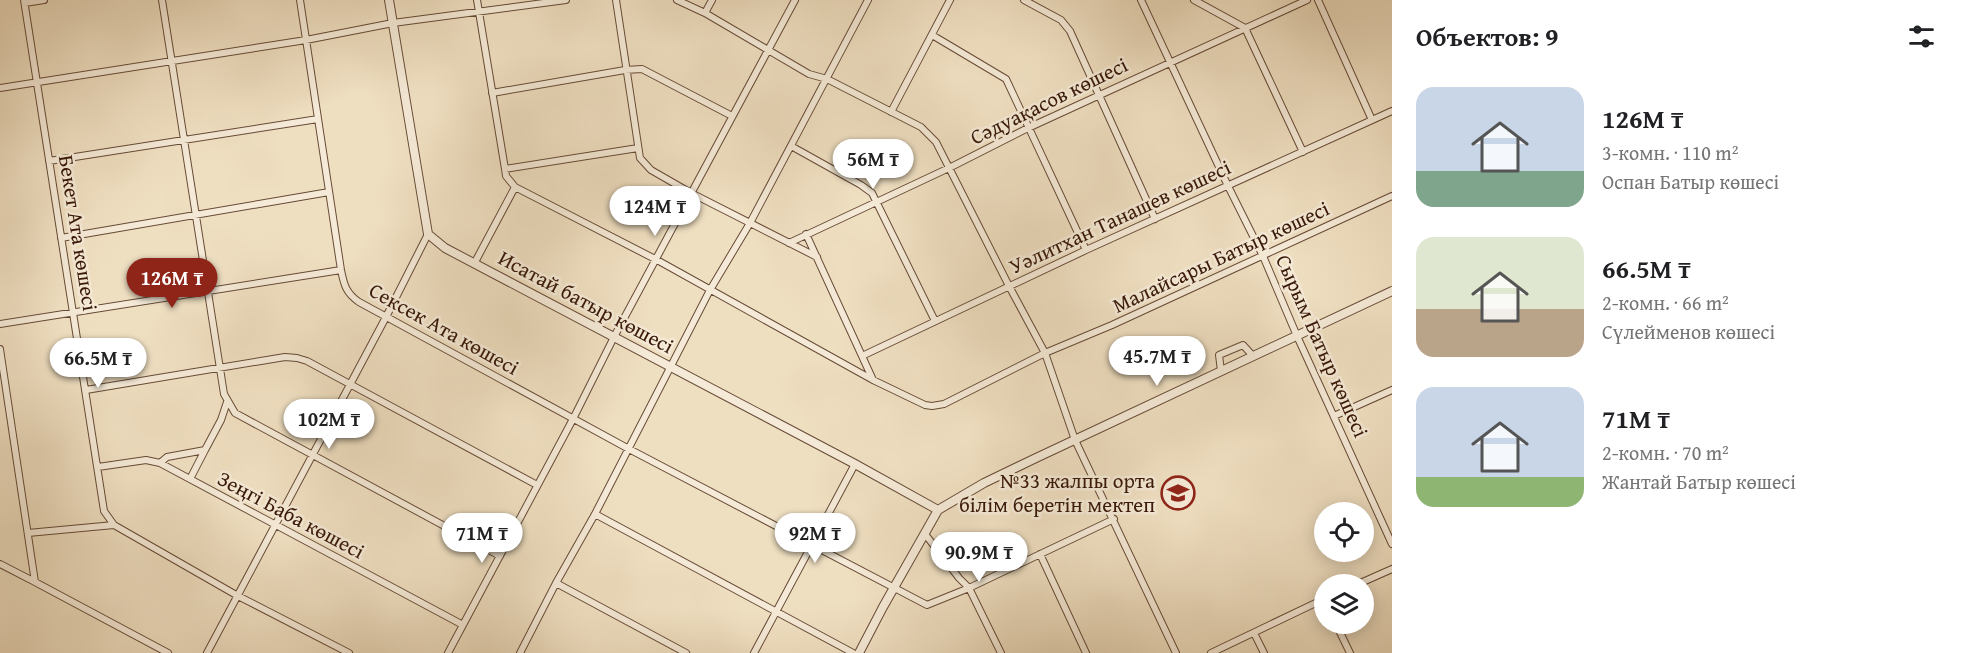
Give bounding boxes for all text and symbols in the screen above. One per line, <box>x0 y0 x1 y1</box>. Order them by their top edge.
text: Объектов: 9 <box>1416 17 1559 56</box>
icon: filters <box>1905 20 1938 53</box>
street label: Сәдуақасов көшесі <box>965 49 1133 152</box>
text: 126M ₸ <box>1602 99 1684 138</box>
icon: home <box>1464 111 1536 183</box>
text: 3-комн. · 110 m² <box>1602 138 1738 167</box>
pin: 56M ₸ <box>831 139 915 190</box>
text: 56M ₸ <box>847 144 899 173</box>
street label: Уәлитхан Танашев көшесі <box>1004 151 1236 282</box>
street label: Бекет Ата көшесі <box>51 153 106 313</box>
text: Оспан Батыр көшесі <box>1602 167 1779 196</box>
pin: 124M ₸ <box>606 186 704 237</box>
text: 124M ₸ <box>623 191 687 220</box>
street label: Малайсары Батыр көшесі <box>1107 193 1334 320</box>
street label: Исатай батыр көшесі <box>493 242 680 361</box>
street label: Сырым Батыр көшесі <box>1268 249 1377 442</box>
text: 66.5M ₸ <box>1602 249 1691 288</box>
pin: 126M ₸ <box>123 258 221 309</box>
icon: home <box>1464 261 1536 333</box>
text: 126M ₸ <box>140 263 204 292</box>
street label: Сексек Ата көшесі <box>364 274 525 383</box>
text: 2-комн. · 66 m² <box>1602 288 1729 317</box>
text: Сүлейменов көшесі <box>1602 317 1775 346</box>
pin: 45.7M ₸ <box>1102 336 1212 387</box>
pin: 66.5M ₸ <box>43 338 153 389</box>
text: 45.7M ₸ <box>1123 341 1191 370</box>
text: 66.5M ₸ <box>64 343 132 372</box>
pin: 102M ₸ <box>280 399 378 450</box>
text: 71M ₸ <box>1602 399 1671 438</box>
text: 102M ₸ <box>297 404 361 433</box>
icon: home <box>1464 411 1536 483</box>
text: 2-комн. · 70 m² <box>1602 438 1729 467</box>
street label: Зеңгі Баба көшесі <box>212 463 370 566</box>
place label: №33 жалпы орта білім беретін мектеп <box>959 465 1155 520</box>
text: Жантай Батыр көшесі <box>1602 467 1796 496</box>
school or university icon: №33 жалпы орта білім беретін мектеп <box>1160 475 1196 511</box>
map controls <box>1314 502 1374 634</box>
button: locate <box>1314 502 1374 562</box>
pin: 71M ₸ <box>440 513 524 564</box>
pin: 92M ₸ <box>773 513 857 564</box>
text: 71M ₸ <box>456 518 508 547</box>
text: 92M ₸ <box>789 518 841 547</box>
pin: 90.9M ₸ <box>924 532 1034 583</box>
text: 90.9M ₸ <box>945 537 1013 566</box>
button: layers <box>1314 574 1374 634</box>

